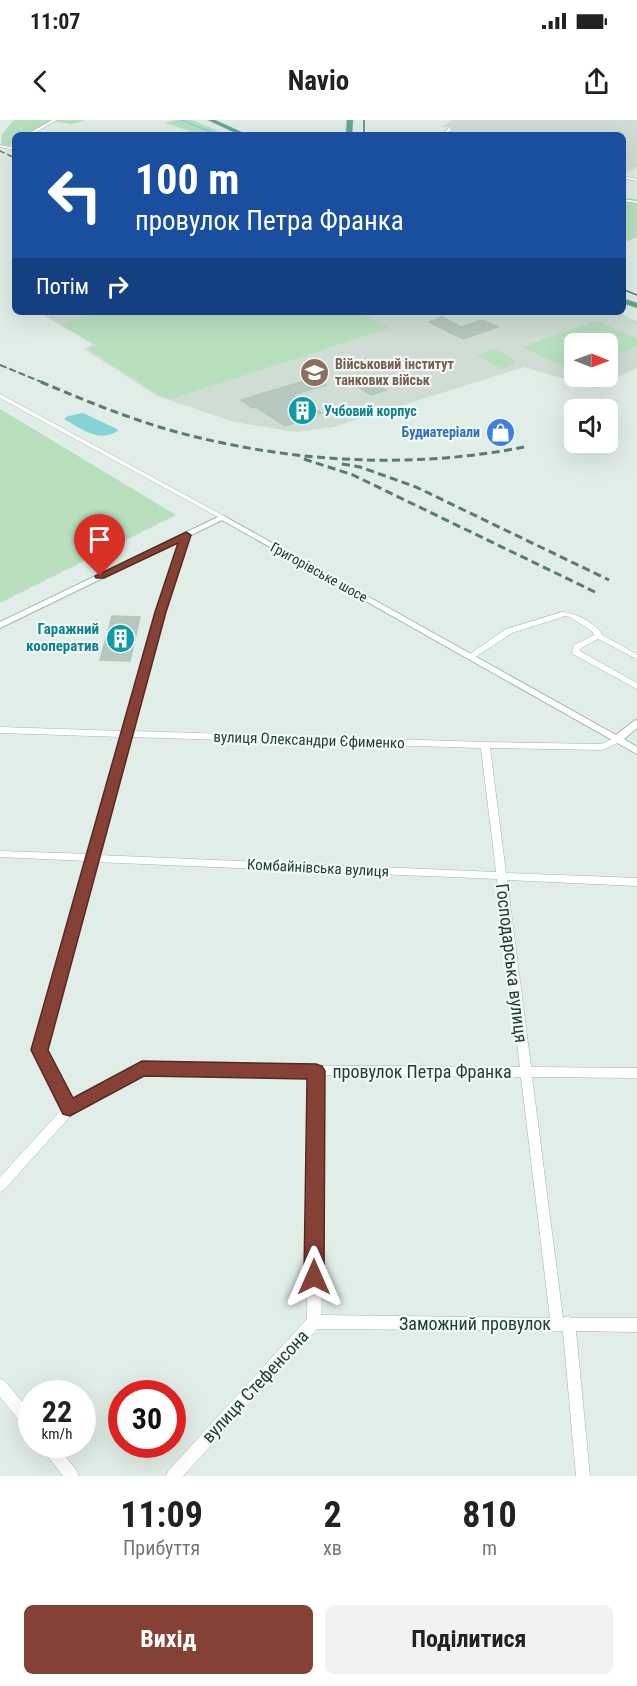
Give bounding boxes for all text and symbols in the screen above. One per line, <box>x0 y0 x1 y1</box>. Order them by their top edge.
text: 11:07 <box>30 9 81 34</box>
icon: back <box>24 65 57 98</box>
text: Navio <box>288 65 349 97</box>
icon: share <box>580 65 613 98</box>
text: 100 m <box>135 155 240 204</box>
icon: left <box>36 156 114 234</box>
text: провулок Петра Франка <box>135 205 404 237</box>
icon: right <box>101 270 134 303</box>
text: Потім <box>36 274 89 299</box>
north arrow <box>564 333 618 387</box>
map controls <box>564 333 618 453</box>
school or university icon: Військовий інститут танкових військ <box>298 356 330 388</box>
place label: Військовий інститут танкових військ <box>335 356 455 388</box>
building icon: Учбовий корпус <box>287 395 319 427</box>
button: sound <box>564 399 618 453</box>
place label: Учбовий корпус <box>324 403 417 419</box>
shop icon: Будиатеріали <box>485 416 517 448</box>
place label: Будиатеріали <box>402 424 480 440</box>
pin <box>74 514 125 576</box>
icon: arrive <box>83 523 116 556</box>
street label: Григорівське шосе <box>268 539 371 605</box>
place label: Гаражний кооператив <box>26 620 99 655</box>
building icon: Гаражний кооператив <box>104 622 136 654</box>
street label: вулиця Олександри Єфименко <box>213 728 405 752</box>
street label: Комбайнівська вулиця <box>247 855 389 881</box>
street label: Господарська вулиця <box>492 882 532 1044</box>
street label: провулок Петра Франка <box>332 1061 512 1082</box>
position arrow <box>282 1245 346 1309</box>
street label: Заможний провулок <box>399 1313 551 1334</box>
street label: вулиця Стефенсона <box>197 1325 313 1447</box>
speed limit sign: 30 <box>108 1380 186 1458</box>
text: 22 <box>42 1394 72 1429</box>
text: km/h <box>42 1425 72 1443</box>
text: 11:09 <box>120 1494 203 1536</box>
text: 2 <box>323 1494 342 1536</box>
text: 810 <box>462 1494 517 1536</box>
text: Прибуття <box>123 1536 200 1560</box>
text: хв <box>323 1536 342 1560</box>
text: m <box>482 1536 497 1560</box>
button: Вихід <box>24 1605 313 1674</box>
button: Поділитися <box>325 1605 613 1674</box>

